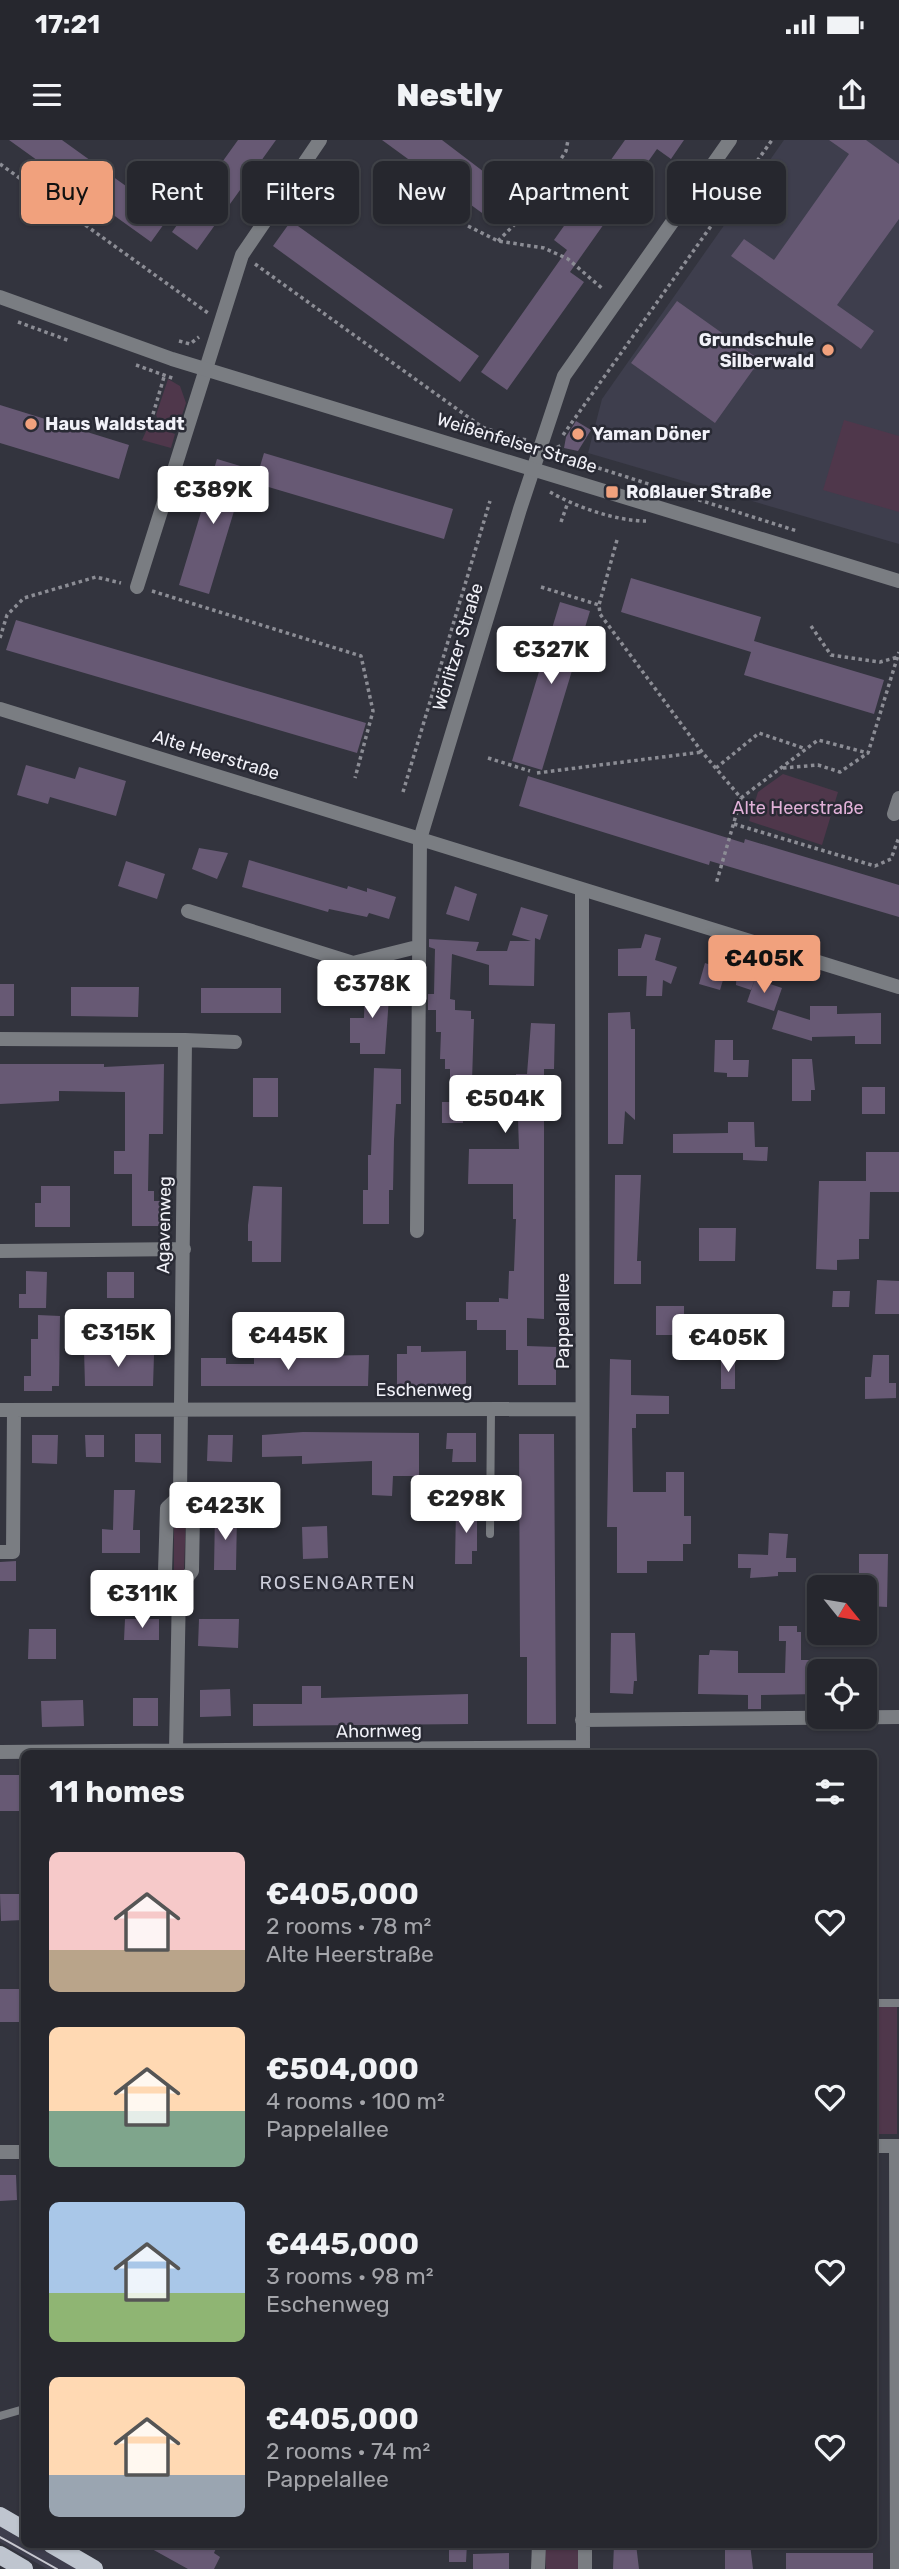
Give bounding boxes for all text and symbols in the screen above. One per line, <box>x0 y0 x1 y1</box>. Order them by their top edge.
text: 17:21 <box>35 9 100 40</box>
icon: menu <box>28 76 66 114</box>
text: Nestly <box>396 76 503 114</box>
icon: share <box>833 76 871 114</box>
chip: Buy <box>21 161 113 224</box>
chip: Rent <box>127 161 228 224</box>
chip: Filters <box>242 161 359 224</box>
chip: New <box>373 161 470 224</box>
chip: Apartment <box>484 161 653 224</box>
chip: House <box>667 161 786 224</box>
place label: Grundschule Silberwald <box>699 329 814 372</box>
marker: Grundschule Silberwald <box>820 342 836 358</box>
street label: Weißenfelser Straße <box>434 408 600 478</box>
place label: Haus Waldstadt <box>45 413 185 435</box>
marker: Haus Waldstadt <box>23 416 39 432</box>
place label: Yaman Döner <box>592 423 710 445</box>
marker: Yaman Döner <box>570 426 586 442</box>
pin: €389K <box>164 466 262 526</box>
text: €389K <box>174 475 252 503</box>
place label: Roßlauer Straße <box>626 481 772 503</box>
marker: Roßlauer Straße <box>604 484 620 500</box>
street label: Wörlitzer Straße <box>428 580 488 714</box>
pin: €327K <box>502 626 600 686</box>
text: €327K <box>513 635 589 663</box>
street label: Alte Heerstraße <box>150 725 282 785</box>
park label: Alte Heerstraße <box>732 797 864 819</box>
pin: €405K <box>715 936 813 995</box>
text: €405K <box>724 944 804 972</box>
pin: €378K <box>323 960 421 1020</box>
text: €378K <box>333 969 411 997</box>
pin: €504K <box>456 1076 554 1135</box>
text: €504K <box>465 1084 545 1112</box>
street label: Agavenweg <box>152 1176 176 1274</box>
street label: Pappelallee <box>552 1273 574 1369</box>
pin: €315K <box>69 1310 167 1369</box>
pin: €445K <box>239 1312 337 1372</box>
pin: €405K <box>679 1314 777 1374</box>
text: €315K <box>81 1318 155 1346</box>
text: €445K <box>248 1321 328 1349</box>
text: €405K <box>688 1323 768 1351</box>
street label: Eschenweg <box>376 1379 472 1401</box>
pin: €298K <box>417 1476 515 1535</box>
pin: €423K <box>176 1482 274 1542</box>
text: €298K <box>427 1484 505 1512</box>
text: €423K <box>185 1491 265 1519</box>
pin: €311K <box>93 1570 191 1630</box>
district label: ROSENGARTEN <box>259 1571 417 1594</box>
north arrow <box>807 1575 877 1645</box>
map controls <box>807 1575 877 1729</box>
text: €311K <box>106 1579 178 1607</box>
button: locate <box>807 1659 877 1729</box>
street label: Ahornweg <box>336 1719 422 1743</box>
icon: filters <box>811 1773 849 1811</box>
text: 11 homes <box>49 1774 185 1810</box>
text: €405,000 <box>266 1876 419 1912</box>
icon: home <box>105 1880 189 1964</box>
icon: heart <box>811 1903 849 1941</box>
text: 2 rooms · 78 m² <box>266 1912 431 1940</box>
text: Alte Heerstraße <box>266 1940 434 1968</box>
text: €504,000 <box>266 2051 419 2087</box>
icon: home <box>105 2055 189 2139</box>
icon: heart <box>811 2078 849 2116</box>
text: 4 rooms · 100 m² <box>266 2087 445 2115</box>
text: Pappelallee <box>266 2115 389 2143</box>
text: €445,000 <box>266 2226 419 2262</box>
icon: home <box>105 2230 189 2314</box>
icon: heart <box>811 2253 849 2291</box>
text: 3 rooms · 98 m² <box>266 2262 434 2290</box>
text: Eschenweg <box>266 2290 390 2318</box>
text: €405,000 <box>266 2401 419 2437</box>
icon: home <box>105 2405 189 2489</box>
icon: heart <box>811 2428 849 2466</box>
text: 2 rooms · 74 m² <box>266 2437 430 2465</box>
text: Pappelallee <box>266 2465 389 2493</box>

